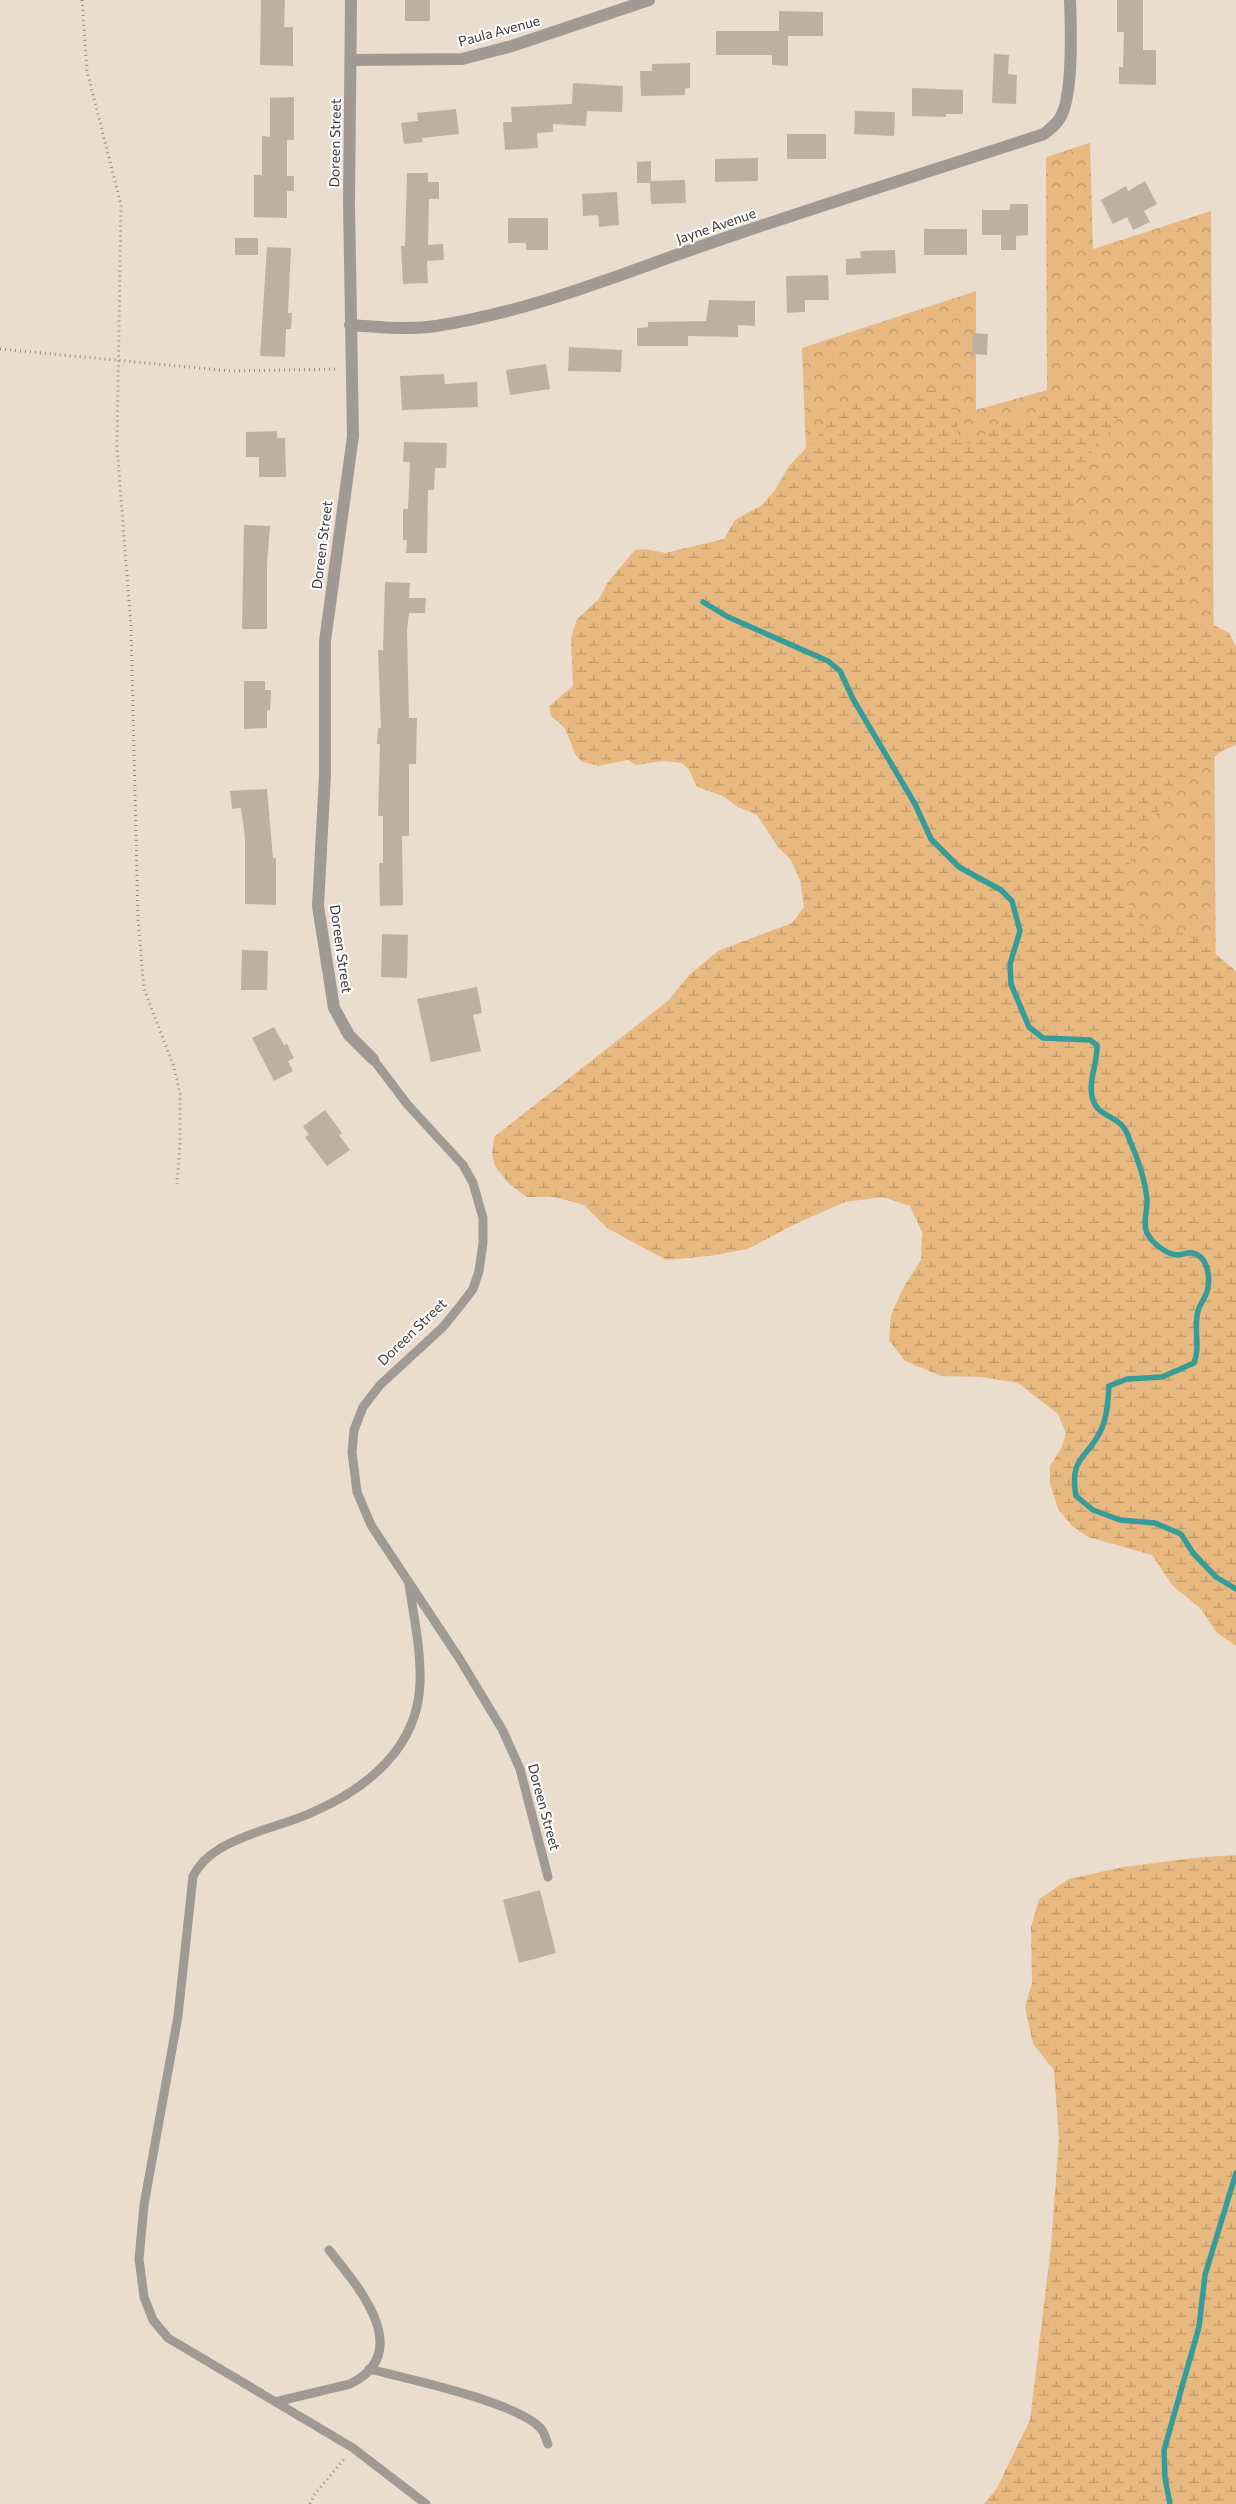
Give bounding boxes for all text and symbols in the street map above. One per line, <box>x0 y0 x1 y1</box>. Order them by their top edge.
street label: Paula Avenue <box>456 11 542 50</box>
street label: Doreen Street <box>325 98 344 188</box>
street label: Jayne Avenue <box>674 204 758 247</box>
street label: Doreen Street <box>308 499 335 590</box>
street label: Doreen Street <box>327 904 356 994</box>
street label: Doreen Street <box>374 1294 450 1369</box>
street label: Doreen Street <box>525 1762 564 1852</box>

